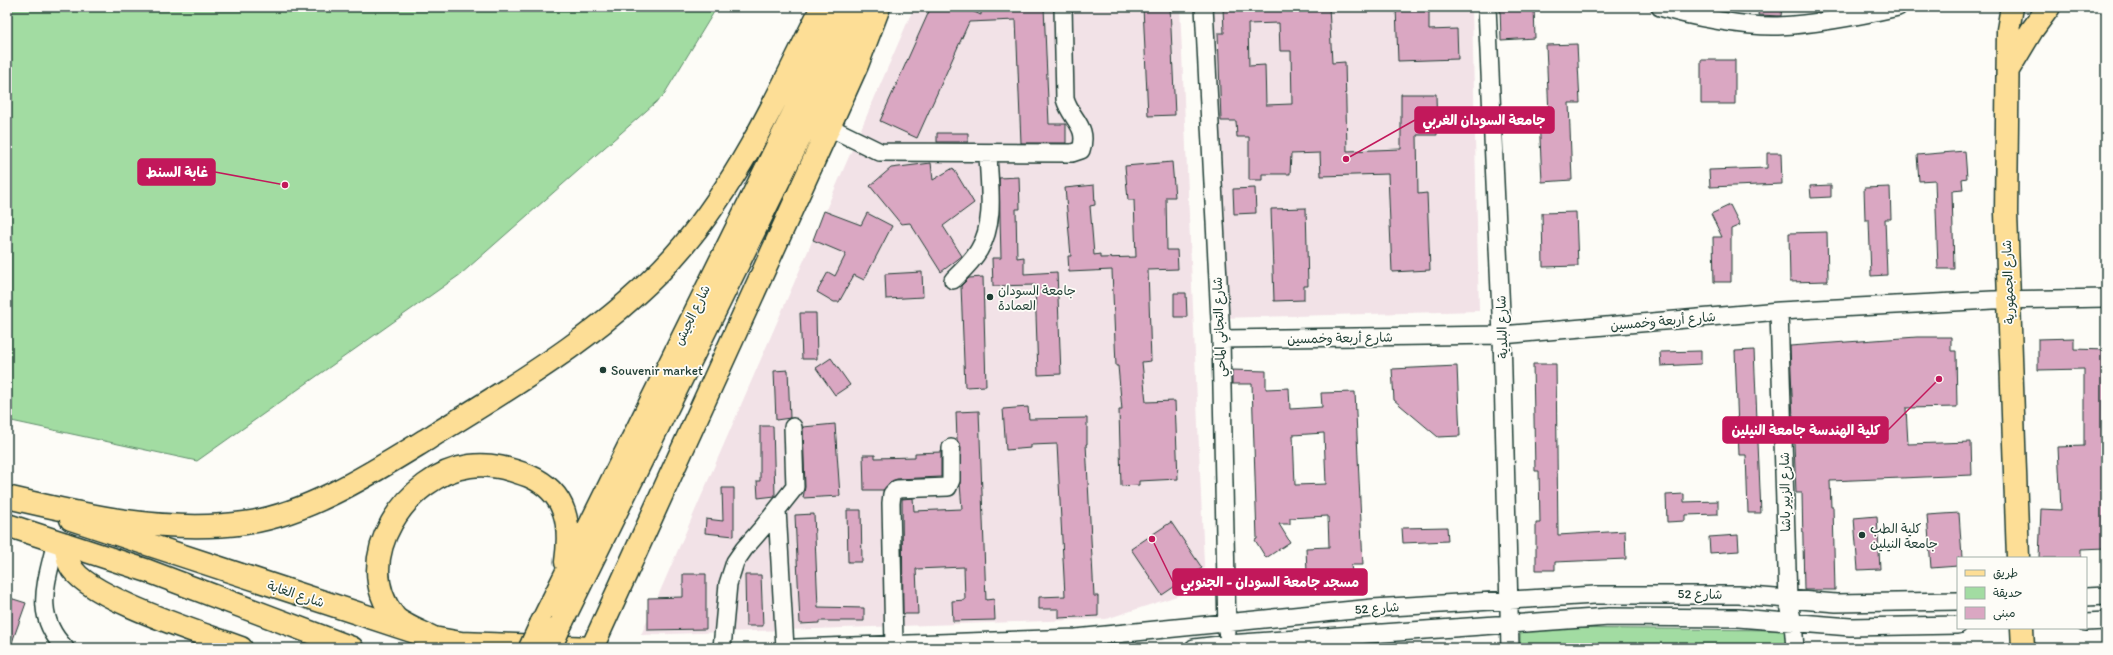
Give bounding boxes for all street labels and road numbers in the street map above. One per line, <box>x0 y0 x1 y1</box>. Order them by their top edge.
street label: شارع الجمهورية <box>1999 239 2019 325</box>
street label: شارع التجاني الماحي <box>1210 276 1232 377</box>
street label: شارع الجيش <box>671 282 715 349</box>
street label: شارع البلدية <box>1493 295 1513 359</box>
street label: شارع أربعة وخمسين <box>1610 309 1716 335</box>
street label: شارع أربعة وخمسين <box>1287 330 1393 348</box>
street label: شارع الزبير باشا <box>1777 452 1795 532</box>
street label: شارع الغابة <box>265 578 326 612</box>
street label: شارع 52 <box>1677 586 1722 604</box>
street label: شارع 52 <box>1354 599 1400 619</box>

